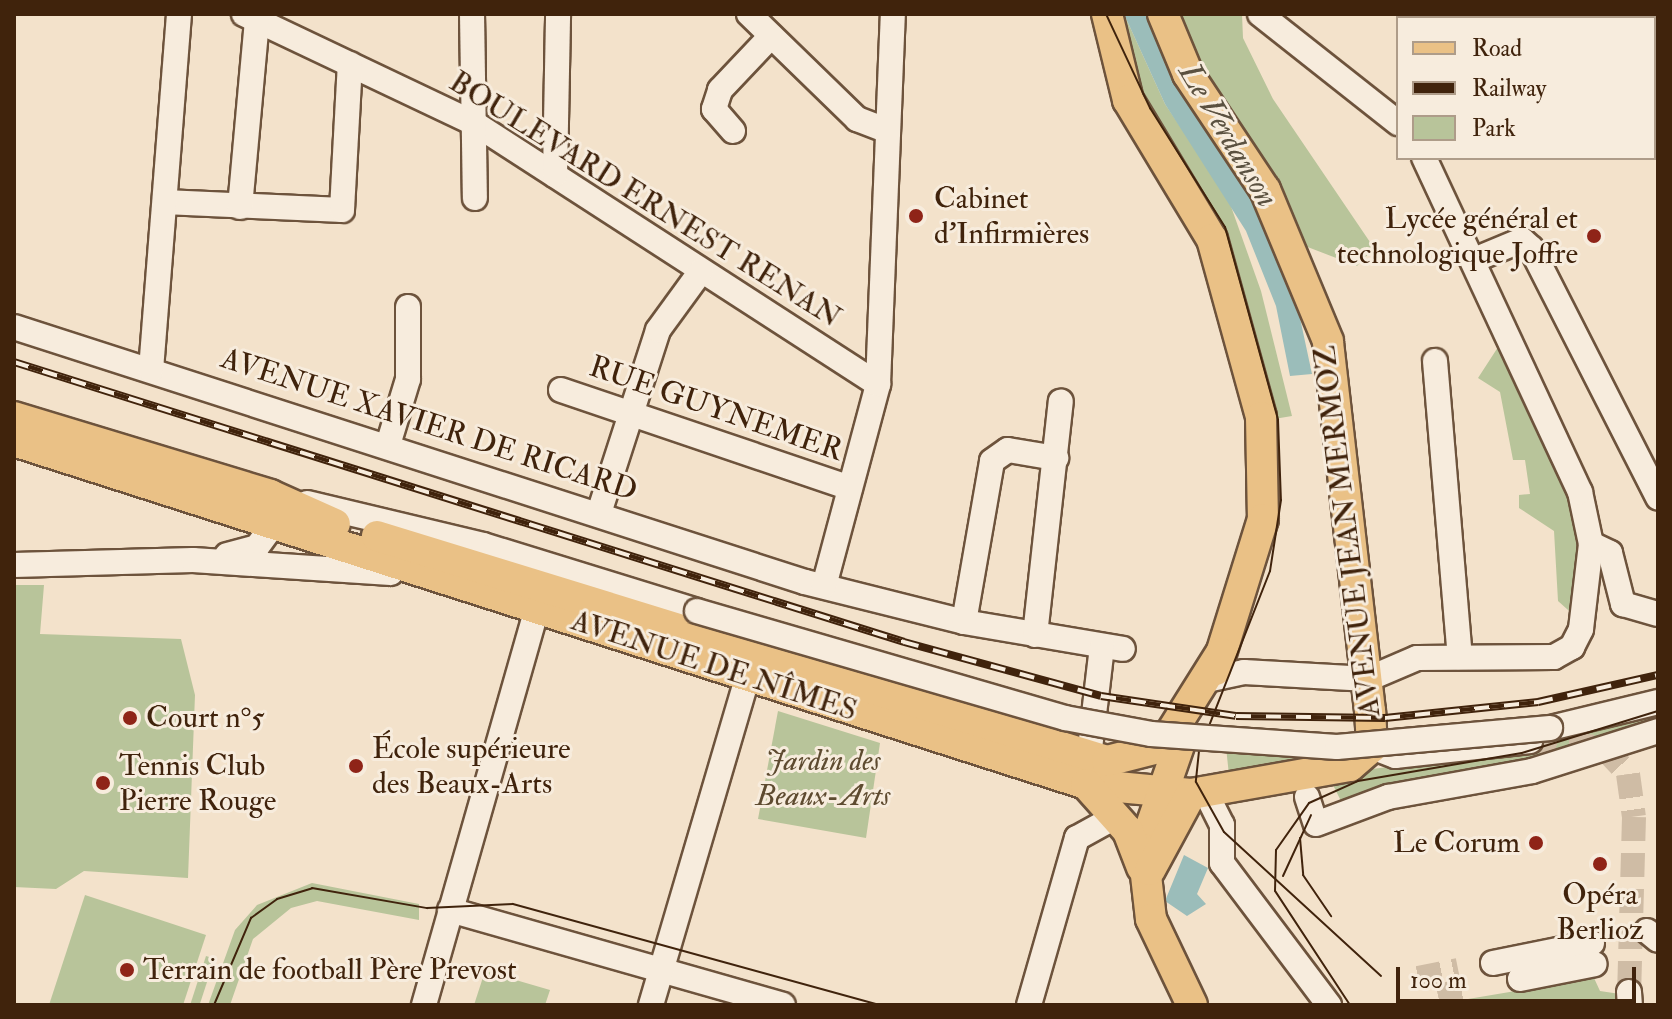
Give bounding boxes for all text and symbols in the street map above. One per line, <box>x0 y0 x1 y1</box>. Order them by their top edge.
legend <box>1396 16 1656 160</box>
text: Road <box>1472 33 1522 64</box>
water label: Le Verdanson <box>1170 56 1286 214</box>
street label: BOULEVARD ERNEST RENAN <box>442 64 848 336</box>
text: Railway <box>1472 73 1546 104</box>
text: Park <box>1472 113 1516 144</box>
place label: Cabinet d'Infirmières <box>934 181 1089 252</box>
place label: Lycée général et technologique Joffre <box>1337 201 1578 272</box>
marker: Cabinet d'Infirmières <box>905 205 927 227</box>
marker: Lycée général et technologique Joffre <box>1585 227 1603 245</box>
street label: AVENUE XAVIER DE RICARD <box>216 341 642 509</box>
street label: AVENUE JEAN MERMOZ <box>1307 343 1389 719</box>
street label: RUE GUYNEMER <box>584 349 848 469</box>
street label: AVENUE DE NÎMES <box>567 603 861 729</box>
place label: Court n°5 <box>146 700 264 736</box>
marker: Court n°5 <box>121 709 139 727</box>
place label: École supérieure des Beaux-Arts <box>372 731 571 802</box>
park label: Jardin des Beaux-Arts <box>756 743 890 814</box>
place label: Tennis Club Pierre Rouge <box>119 748 276 818</box>
marker: École supérieure des Beaux-Arts <box>347 757 365 775</box>
marker: Tennis Club Pierre Rouge <box>94 774 112 792</box>
place label: Le Corum <box>1393 825 1520 861</box>
marker: Le Corum <box>1527 834 1545 852</box>
marker: Opéra Berlioz <box>1591 855 1609 873</box>
place label: Opéra Berlioz <box>1556 877 1644 948</box>
scale bar <box>1400 951 1640 1001</box>
place label: Terrain de football Père Prevost <box>143 952 517 988</box>
marker: Terrain de football Père Prevost <box>118 961 136 979</box>
text: 100 m <box>1410 965 1467 996</box>

